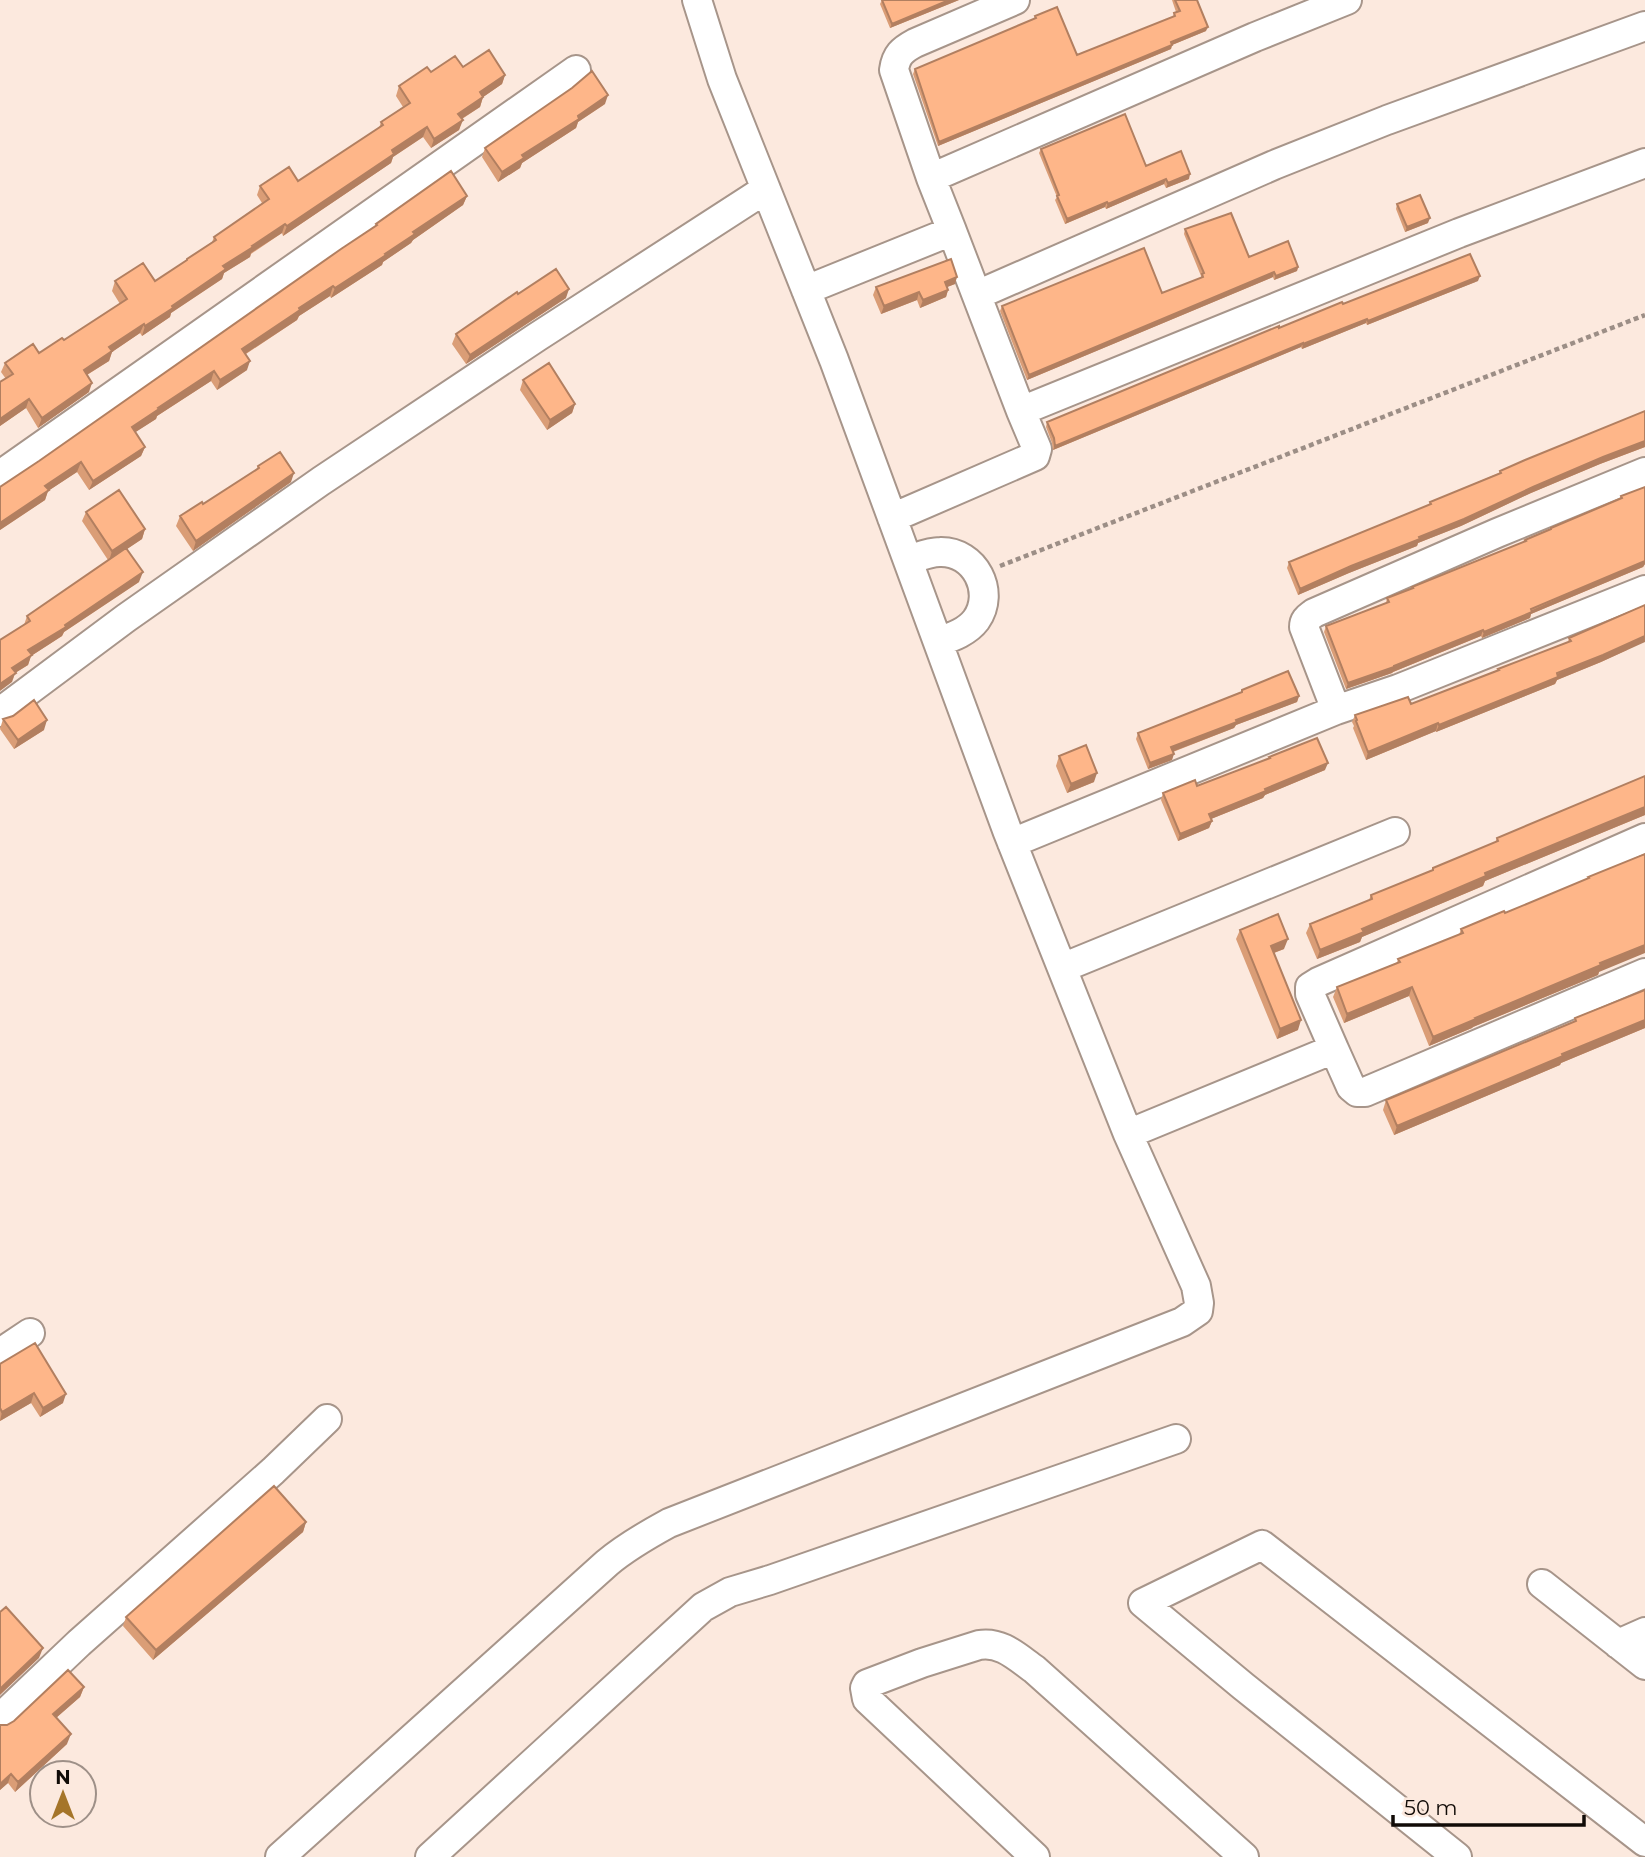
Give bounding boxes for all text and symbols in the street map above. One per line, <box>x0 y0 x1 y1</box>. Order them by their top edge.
north arrow <box>28 1759 98 1829</box>
text: N <box>55 1766 71 1789</box>
scale bar <box>1393 1784 1584 1828</box>
text: 50 m <box>1404 1795 1458 1820</box>

